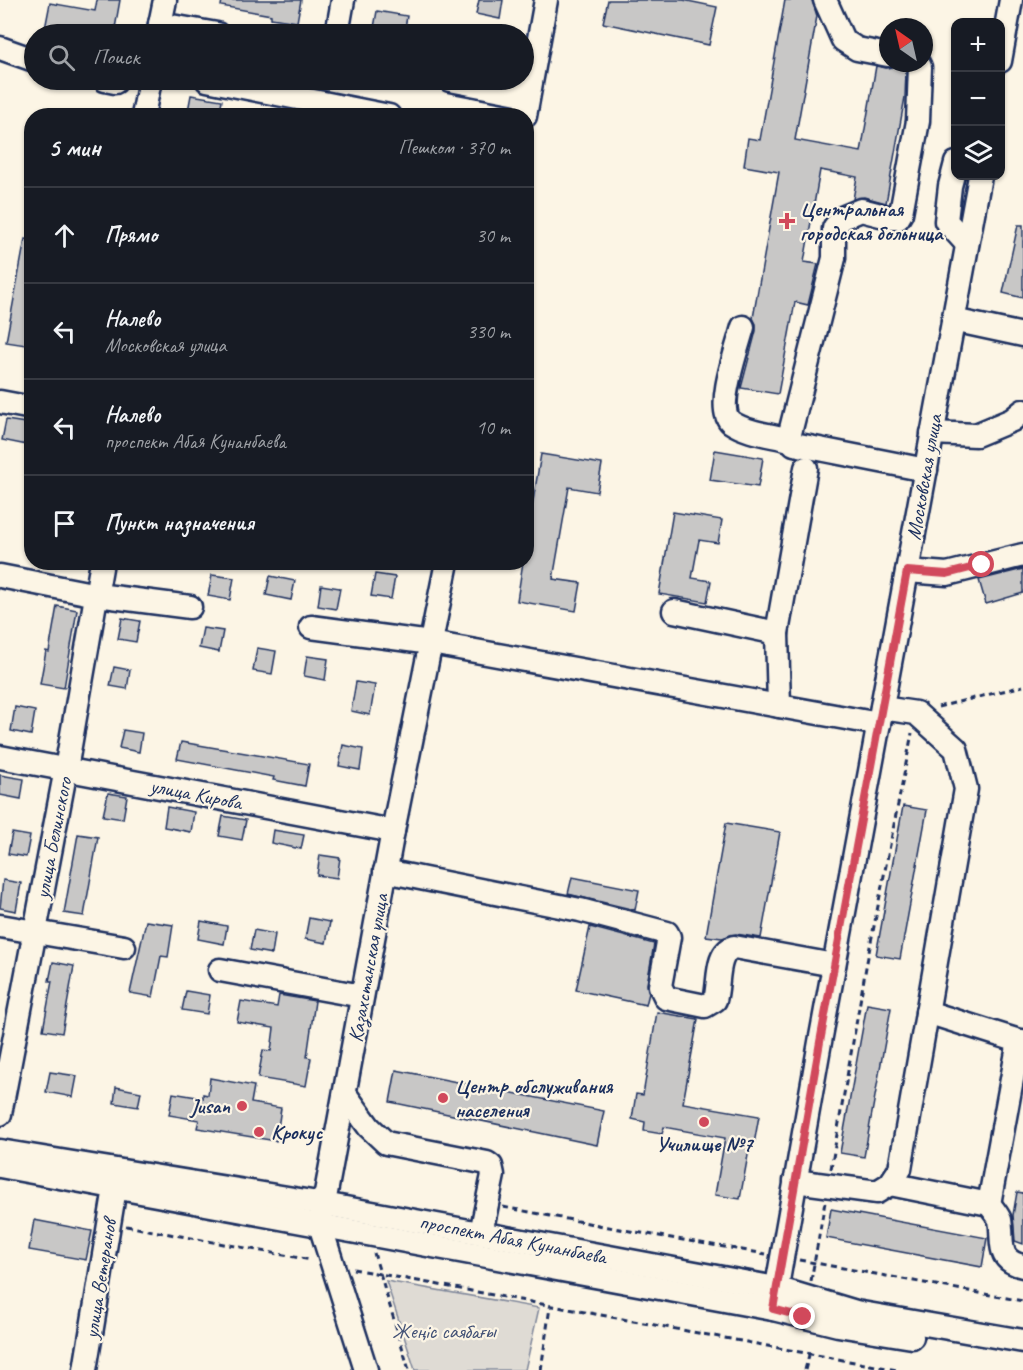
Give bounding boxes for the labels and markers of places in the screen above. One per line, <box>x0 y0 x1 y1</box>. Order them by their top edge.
place label: Центральная городская больница <box>800 196 944 246</box>
marker: Центральная городская больница <box>778 212 796 230</box>
place label: Центр обслуживания населения <box>455 1073 614 1123</box>
marker: Центр обслуживания населения <box>436 1091 450 1105</box>
place label: Jusan <box>188 1093 230 1119</box>
marker: Jusan <box>235 1099 249 1113</box>
marker: Училище №7 <box>697 1115 711 1129</box>
place label: Крокус <box>271 1119 323 1146</box>
marker: Крокус <box>252 1125 266 1139</box>
place label: Училище №7 <box>656 1131 755 1157</box>

